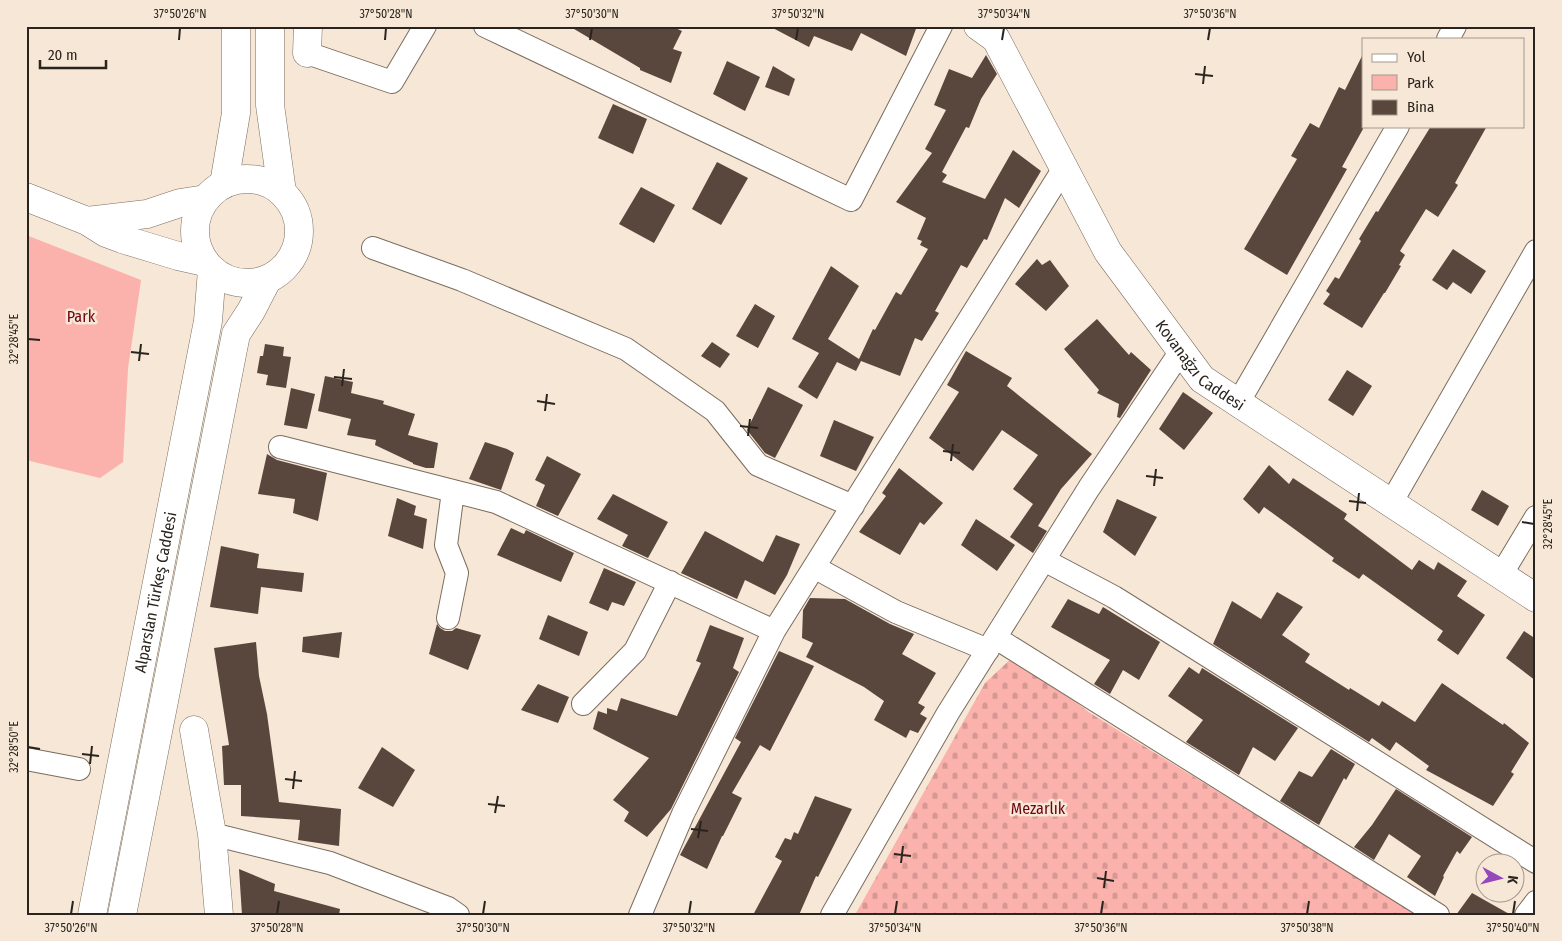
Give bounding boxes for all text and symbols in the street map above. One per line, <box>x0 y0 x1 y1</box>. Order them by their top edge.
text: 37°50'26"N <box>154 7 206 21</box>
text: 37°50'28"N <box>360 7 412 21</box>
text: 37°50'30"N <box>565 7 619 21</box>
text: 37°50'32"N <box>772 7 824 21</box>
text: 37°50'34"N <box>978 7 1030 21</box>
text: 37°50'36"N <box>1184 7 1236 21</box>
scale bar <box>40 38 106 70</box>
legend <box>1362 38 1524 128</box>
text: 20 m <box>48 46 78 64</box>
text: Yol <box>1407 48 1425 66</box>
text: Park <box>1407 74 1434 92</box>
text: Bina <box>1407 98 1434 116</box>
park label: Park <box>67 307 96 326</box>
text: 32°28'45"E <box>7 313 21 364</box>
street label: Kovanağzı Caddesi <box>1152 316 1248 415</box>
text: 32°28'45"E <box>1541 498 1555 549</box>
street label: Alparslan Türkeş Caddesi <box>131 510 181 674</box>
text: 32°28'50"E <box>7 721 21 773</box>
park label: Mezarlık <box>1011 799 1066 818</box>
north arrow <box>1474 854 1524 904</box>
text: K <box>1503 874 1521 885</box>
text: 37°50'26"N <box>45 921 97 935</box>
text: 37°50'28"N <box>251 921 303 935</box>
text: 37°50'30"N <box>456 921 510 935</box>
text: 37°50'32"N <box>663 921 715 935</box>
text: 37°50'34"N <box>869 921 921 935</box>
text: 37°50'36"N <box>1075 921 1127 935</box>
text: 37°50'38"N <box>1280 921 1334 935</box>
text: 37°50'40"N <box>1486 921 1540 935</box>

